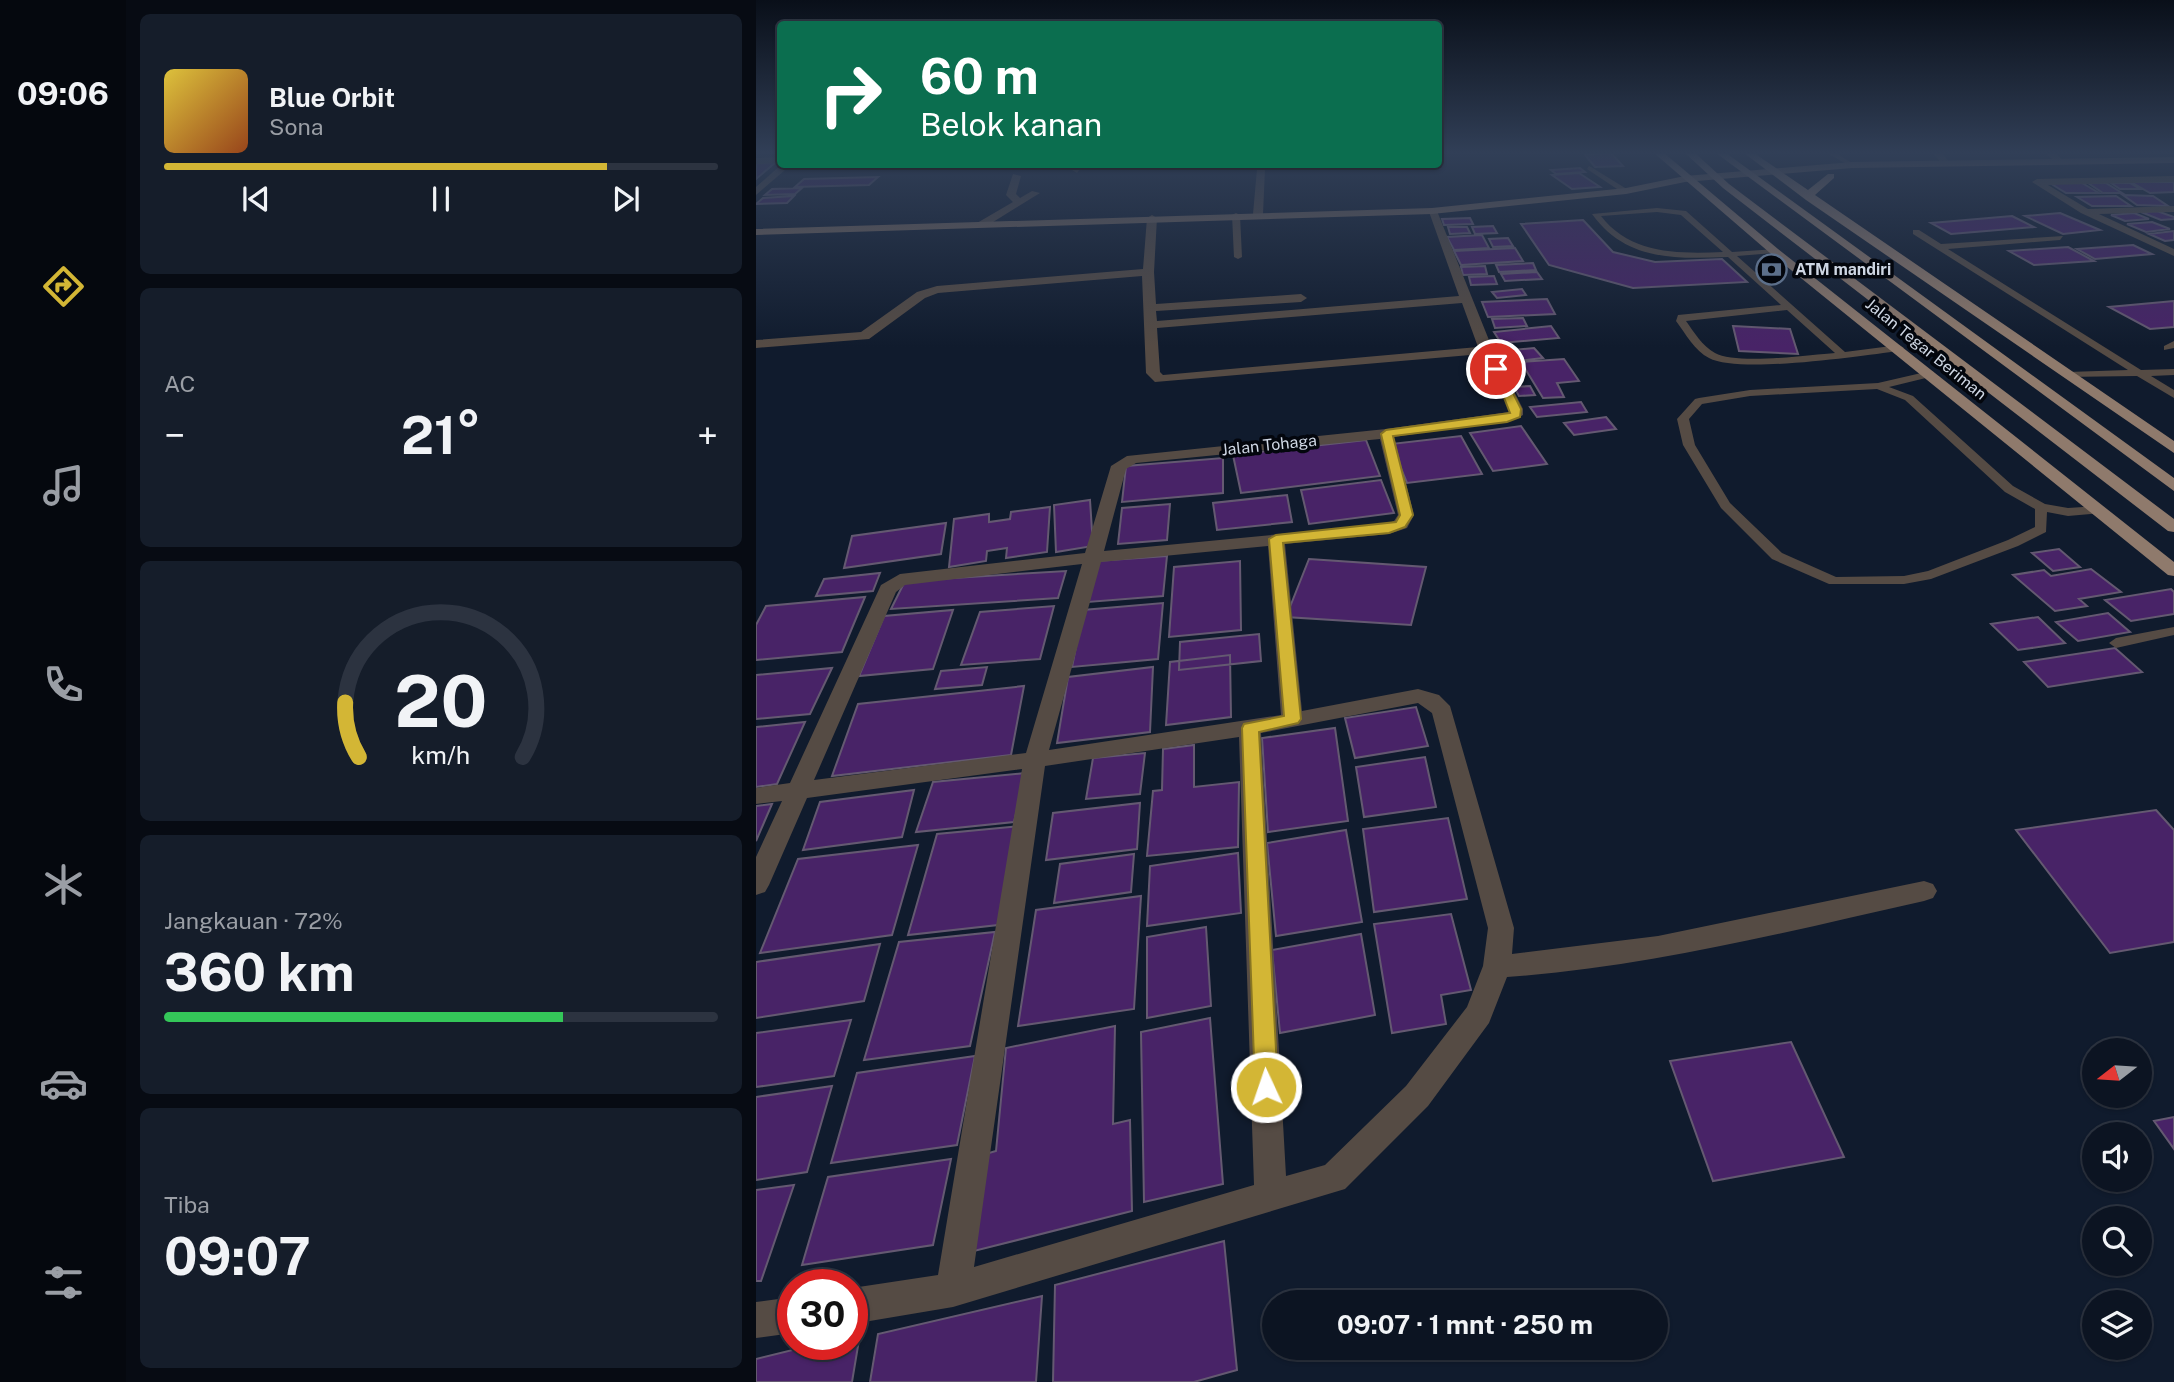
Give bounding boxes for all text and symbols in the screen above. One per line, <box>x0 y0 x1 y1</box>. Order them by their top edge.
text: 60 m <box>920 47 1039 105</box>
icon: right <box>805 49 896 140</box>
text: 09:06 <box>17 75 109 112</box>
text: Blue Orbit <box>269 82 395 113</box>
text: Belok kanan <box>920 106 1102 143</box>
text: Sona <box>269 113 323 140</box>
icon: previous <box>237 180 275 218</box>
icon: pause <box>422 180 460 218</box>
icon: next <box>607 180 645 218</box>
bank icon: ATM mandiri <box>1755 252 1789 286</box>
place label: ATM mandiri <box>1795 260 1891 279</box>
icon: directions <box>39 262 88 311</box>
street label: Jalan Tegar Beriman <box>1862 294 1990 404</box>
pin <box>1466 339 1526 399</box>
icon: arrive <box>1477 350 1515 388</box>
text: AC <box>164 370 195 397</box>
text: 21° <box>401 405 481 466</box>
text: − <box>164 413 185 458</box>
text: + <box>697 413 718 458</box>
street label: Jalan Tohaga <box>1220 431 1318 459</box>
icon: music <box>39 461 88 510</box>
text: 20 <box>394 658 488 743</box>
icon: phone <box>39 660 88 709</box>
text: km/h <box>412 740 470 770</box>
icon: climate <box>39 860 88 909</box>
text: Jangkauan · 72% <box>164 907 343 934</box>
text: 360 km <box>164 942 355 1003</box>
north arrow <box>2082 1038 2152 1108</box>
map controls <box>2082 1038 2152 1360</box>
position arrow <box>1229 1050 1303 1124</box>
icon: car <box>39 1059 88 1108</box>
button: sound <box>2082 1122 2152 1192</box>
text: Tiba <box>164 1191 210 1218</box>
button: search <box>2082 1206 2152 1276</box>
text: 09:07 <box>164 1226 311 1287</box>
icon: filters <box>39 1258 88 1307</box>
speed limit sign: 30 <box>777 1269 868 1360</box>
button: layers <box>2082 1290 2152 1360</box>
text: 09:07 · 1 mnt · 250 m <box>1337 1309 1593 1340</box>

